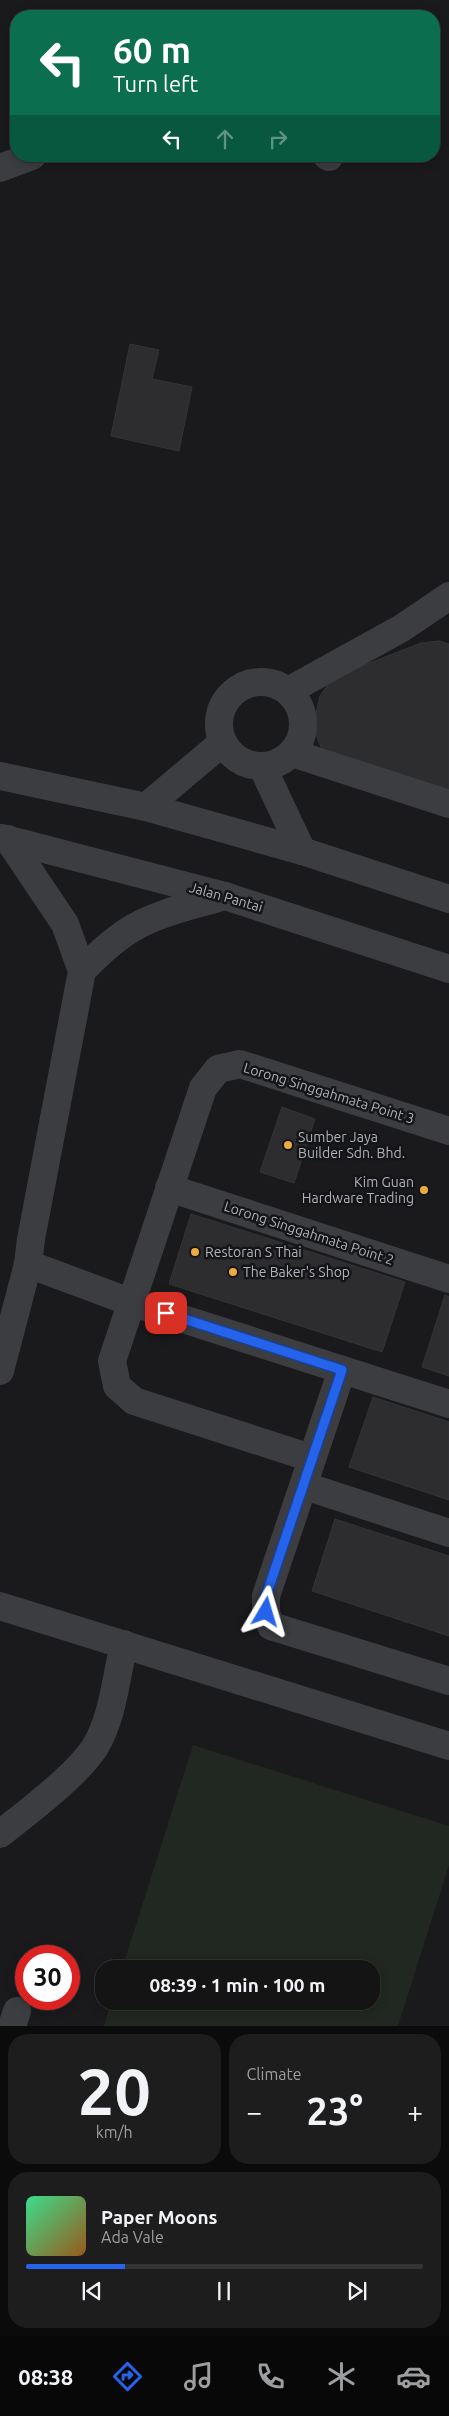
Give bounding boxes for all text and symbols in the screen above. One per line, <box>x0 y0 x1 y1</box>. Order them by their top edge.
icon: left <box>30 30 95 95</box>
text: 60 m <box>113 30 191 70</box>
text: Turn left <box>113 71 198 96</box>
icon: left <box>158 125 186 153</box>
icon: ahead <box>211 125 239 153</box>
icon: right <box>264 125 292 153</box>
street label: Jalan Pantai <box>187 879 265 915</box>
street label: Lorong Singgahmata Point 3 <box>242 1059 416 1127</box>
place label: Sumber Jaya Builder Sdn. Bhd. <box>298 1129 405 1161</box>
marker: Sumber Jaya Builder Sdn. Bhd. <box>282 1139 294 1151</box>
place label: Kim Guan Hardware Trading <box>302 1174 414 1206</box>
marker: Kim Guan Hardware Trading <box>418 1184 430 1196</box>
street label: Lorong Singgahmata Point 2 <box>222 1198 396 1268</box>
place label: Restoran S Thai <box>205 1244 302 1260</box>
marker: Restoran S Thai <box>189 1246 201 1258</box>
place label: The Baker's Shop <box>243 1264 350 1280</box>
marker: The Baker's Shop <box>227 1266 239 1278</box>
pin <box>145 1292 187 1334</box>
icon: arrive <box>152 1299 180 1327</box>
position arrow <box>239 1585 291 1637</box>
speed limit sign: 30 <box>15 1945 80 2010</box>
text: 08:39 · 1 min · 100 m <box>150 1974 325 1996</box>
text: 20 <box>78 2054 151 2127</box>
text: Climate <box>247 2065 302 2083</box>
text: 23° <box>307 2090 363 2132</box>
text: − <box>247 2096 262 2127</box>
text: + <box>407 2096 423 2127</box>
text: km/h <box>96 2123 133 2141</box>
text: Paper Moons <box>101 2206 218 2228</box>
text: Ada Vale <box>101 2228 164 2246</box>
icon: previous <box>78 2277 106 2305</box>
icon: pause <box>210 2277 238 2305</box>
icon: next <box>343 2277 371 2305</box>
icon: directions <box>110 2359 145 2394</box>
icon: music <box>181 2359 216 2394</box>
icon: phone <box>253 2359 288 2394</box>
icon: climate <box>324 2359 359 2394</box>
icon: car <box>396 2359 431 2394</box>
text: 08:38 <box>18 2364 73 2389</box>

